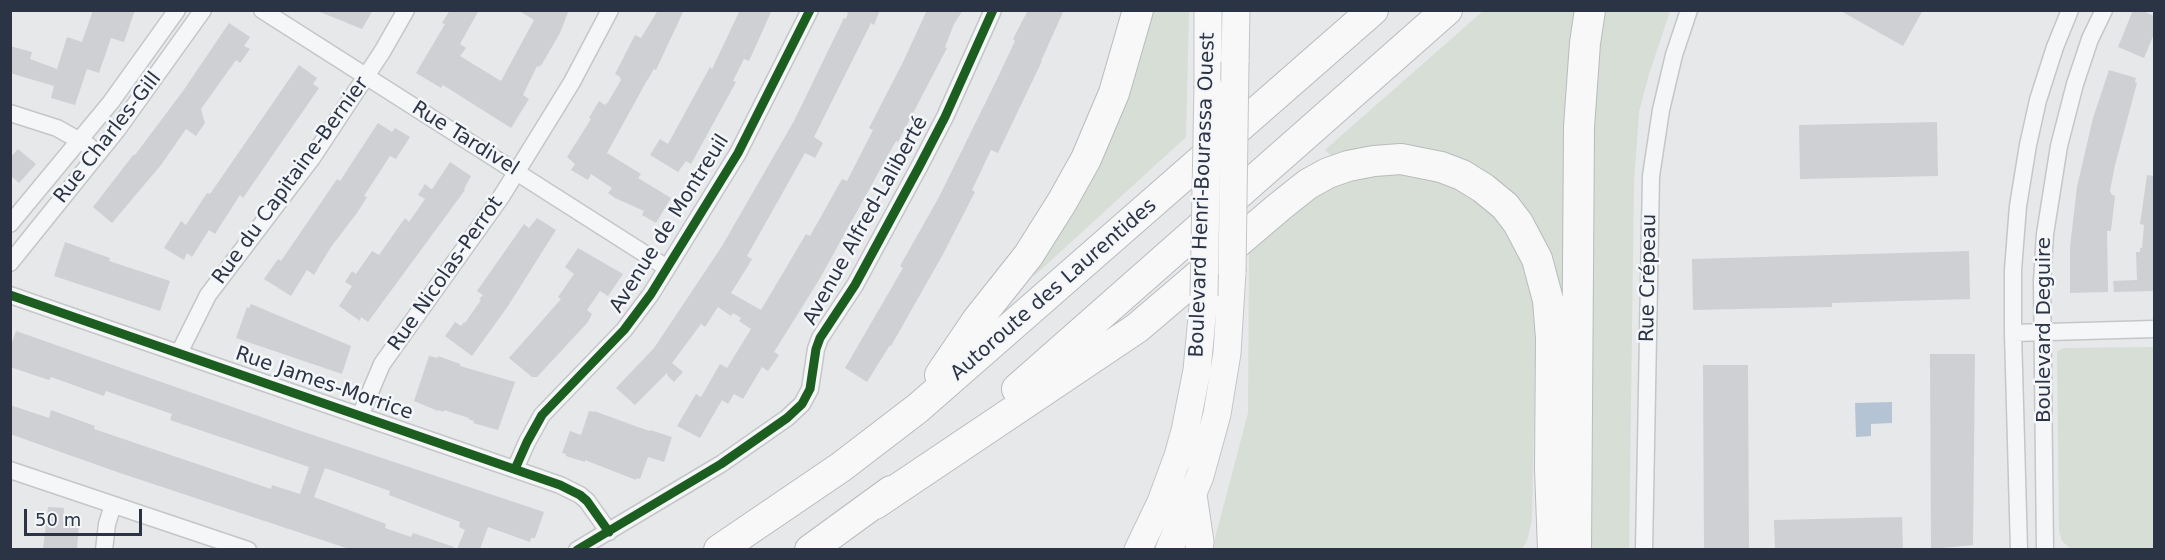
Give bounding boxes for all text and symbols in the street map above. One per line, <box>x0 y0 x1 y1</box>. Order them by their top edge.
street label: Boulevard Henri-Bourassa Ouest <box>1185 32 1221 358</box>
street label: Rue Charles-Gill <box>49 68 167 208</box>
street label: Rue du Capitaine-Bernier <box>208 73 374 289</box>
street label: Rue Tardivel <box>407 97 523 181</box>
street label: Avenue Alfred-Laliberté <box>799 112 933 330</box>
street label: Avenue de Montreuil <box>605 130 735 318</box>
street label: Rue Nicolas-Perrot <box>384 192 508 356</box>
street label: Autoroute des Laurentides <box>946 194 1162 386</box>
street label: Rue Crépeau <box>1636 214 1662 342</box>
street label: Boulevard Deguire <box>2033 237 2057 423</box>
street label: Rue James-Morrice <box>232 342 416 426</box>
scale bar <box>27 497 146 535</box>
text: 50 m <box>35 509 81 530</box>

